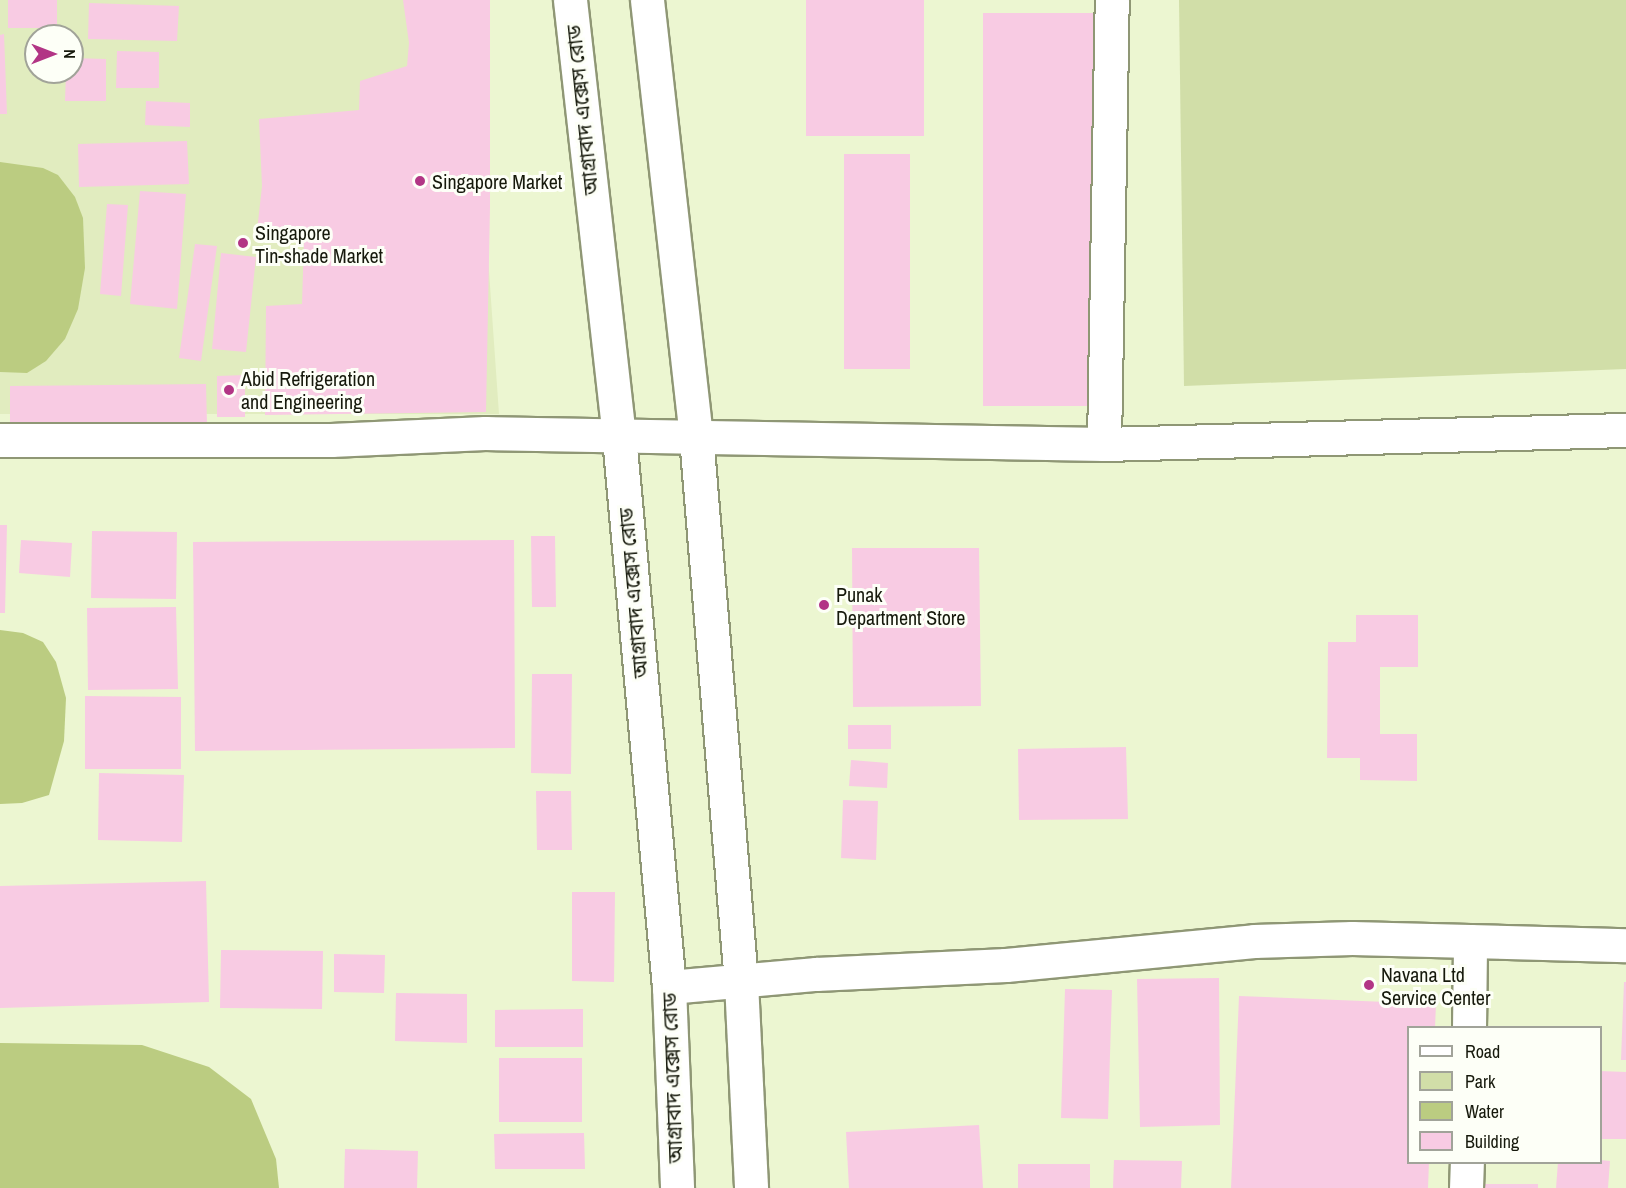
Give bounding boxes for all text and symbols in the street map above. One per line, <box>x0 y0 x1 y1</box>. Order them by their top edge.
north arrow <box>24 24 84 84</box>
street label: আগ্রাবাদ এক্সেস রোড <box>561 24 603 196</box>
text: N <box>59 49 81 59</box>
place label: Singapore Market <box>432 169 562 193</box>
marker: Singapore Market <box>413 174 427 188</box>
place label: Singapore Tin-shade Market <box>255 220 383 267</box>
marker: Singapore Tin-shade Market <box>236 236 250 250</box>
place label: Abid Refrigeration and Engineering <box>241 366 375 413</box>
marker: Abid Refrigeration and Engineering <box>222 383 236 397</box>
street label: আগ্রাবাদ এক্সেস রোড <box>614 507 652 679</box>
place label: Punak Department Store <box>836 582 965 629</box>
marker: Punak Department Store <box>817 598 831 612</box>
place label: Navana Ltd Service Center <box>1381 962 1490 1009</box>
marker: Navana Ltd Service Center <box>1362 978 1376 992</box>
street label: আগ্রাবাদ এক্সেস রোড <box>657 992 687 1164</box>
legend <box>1407 1026 1602 1164</box>
text: Road <box>1465 1039 1500 1064</box>
text: Park <box>1465 1069 1495 1094</box>
text: Water <box>1465 1099 1504 1124</box>
text: Building <box>1465 1129 1519 1154</box>

